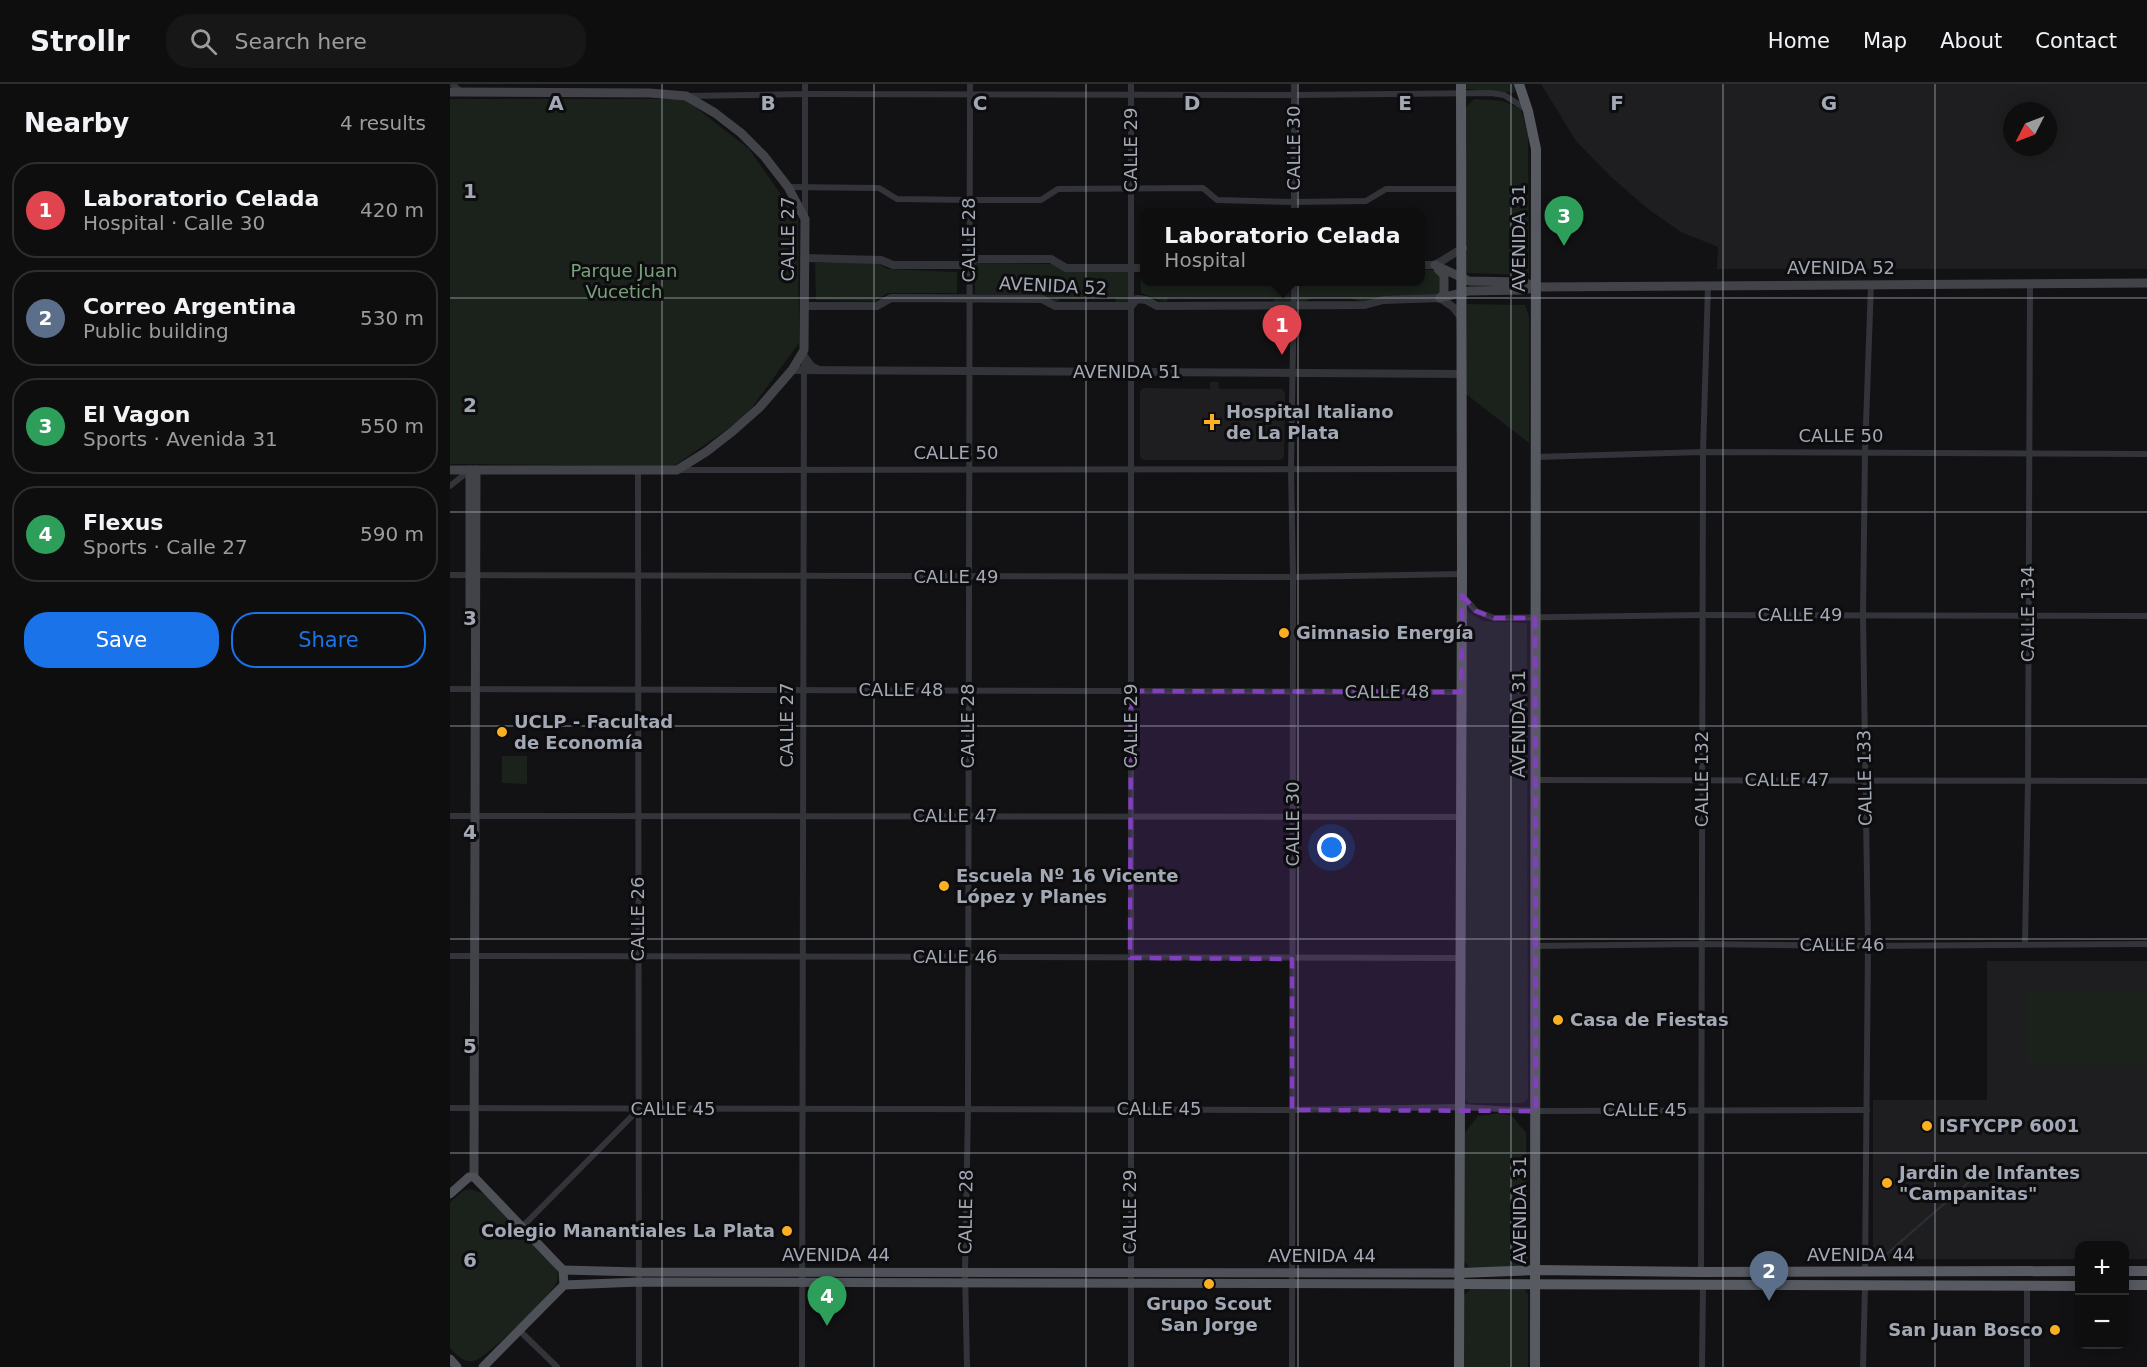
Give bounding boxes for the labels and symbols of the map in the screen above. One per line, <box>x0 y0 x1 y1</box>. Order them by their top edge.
text: A <box>548 91 564 115</box>
text: B <box>760 91 776 115</box>
text: C <box>973 91 987 115</box>
text: D <box>1184 91 1200 115</box>
text: E <box>1398 91 1412 115</box>
text: F <box>1610 91 1624 115</box>
text: G <box>1821 91 1837 115</box>
north arrow <box>2003 102 2057 156</box>
street label: CALLE 30 <box>1283 106 1304 190</box>
street label: CALLE 29 <box>1120 108 1141 192</box>
text: 1 <box>463 179 477 203</box>
street label: AVENIDA 31 <box>1508 184 1529 292</box>
pin: 3 <box>1544 196 1584 246</box>
street label: CALLE 27 <box>777 197 798 281</box>
street label: CALLE 28 <box>958 198 979 282</box>
street label: AVENIDA 52 <box>1787 257 1895 278</box>
park label: Parque Juan Vucetich <box>571 260 677 302</box>
street label: AVENIDA 52 <box>998 272 1108 299</box>
pin: 1 <box>1262 306 1302 355</box>
street label: AVENIDA 51 <box>1073 361 1181 382</box>
text: 2 <box>463 393 477 417</box>
place label: Hospital Italiano de La Plata <box>1226 401 1394 443</box>
marker: Hospital Italiano de La Plata <box>1203 413 1221 431</box>
street label: CALLE 50 <box>1799 425 1883 446</box>
street label: CALLE 50 <box>914 442 998 463</box>
street label: CALLE 49 <box>914 566 998 587</box>
street label: CALLE 134 <box>2017 566 2038 662</box>
street label: CALLE 49 <box>1758 604 1842 625</box>
text: 3 <box>463 606 477 630</box>
place label: Gimnasio Energía <box>1296 622 1474 643</box>
marker: Gimnasio Energía <box>1277 626 1291 640</box>
street label: AVENIDA 31 <box>1508 670 1529 778</box>
street label: CALLE 48 <box>859 679 943 700</box>
street label: CALLE 48 <box>1345 681 1429 702</box>
street label: CALLE 27 <box>776 683 797 767</box>
street label: CALLE 28 <box>957 684 978 768</box>
street label: CALLE 29 <box>1120 684 1141 768</box>
place label: UCLP - Facultad de Economía <box>514 711 673 753</box>
marker: UCLP - Facultad de Economía <box>495 725 509 739</box>
street label: CALLE 133 <box>1853 730 1876 826</box>
street label: CALLE 132 <box>1691 731 1712 827</box>
street label: CALLE 47 <box>1745 769 1829 790</box>
street label: CALLE 30 <box>1282 782 1303 866</box>
street label: CALLE 47 <box>913 805 997 826</box>
text: 4 <box>463 820 477 844</box>
your location <box>1317 833 1346 862</box>
place label: Escuela Nº 16 Vicente López y Planes <box>956 865 1178 907</box>
street label: CALLE 26 <box>627 877 648 961</box>
marker: Escuela Nº 16 Vicente López y Planes <box>937 879 951 893</box>
street label: CALLE 46 <box>1800 934 1884 955</box>
street label: CALLE 46 <box>913 946 997 967</box>
place label: Casa de Fiestas <box>1570 1009 1729 1030</box>
marker: Casa de Fiestas <box>1551 1013 1565 1027</box>
text: 5 <box>463 1034 477 1058</box>
street label: CALLE 45 <box>631 1098 715 1119</box>
street label: CALLE 45 <box>1117 1098 1201 1119</box>
street label: CALLE 45 <box>1603 1099 1687 1120</box>
place label: ISFYCPP 6001 <box>1939 1115 2079 1136</box>
marker: ISFYCPP 6001 <box>1920 1119 1934 1133</box>
street label: AVENIDA 31 <box>1509 1156 1530 1264</box>
place label: Jardin de Infantes "Campanitas" <box>1897 1162 2080 1204</box>
street label: CALLE 28 <box>954 1169 977 1255</box>
street label: CALLE 29 <box>1119 1170 1140 1254</box>
marker: Jardin de Infantes "Campanitas" <box>1880 1176 1894 1190</box>
place label: Colegio Manantiales La Plata <box>481 1220 775 1241</box>
marker: Colegio Manantiales La Plata <box>780 1224 794 1238</box>
street label: AVENIDA 44 <box>782 1244 890 1265</box>
street label: AVENIDA 44 <box>1807 1244 1915 1265</box>
street label: AVENIDA 44 <box>1268 1245 1376 1266</box>
text: 6 <box>463 1248 477 1272</box>
pin: 2 <box>1750 1252 1788 1301</box>
pin: 4 <box>808 1276 847 1326</box>
marker: Grupo Scout San Jorge <box>1202 1277 1216 1291</box>
place label: Grupo Scout San Jorge <box>1146 1293 1272 1335</box>
place label: San Juan Bosco <box>1888 1319 2043 1340</box>
marker: San Juan Bosco <box>2048 1323 2062 1337</box>

